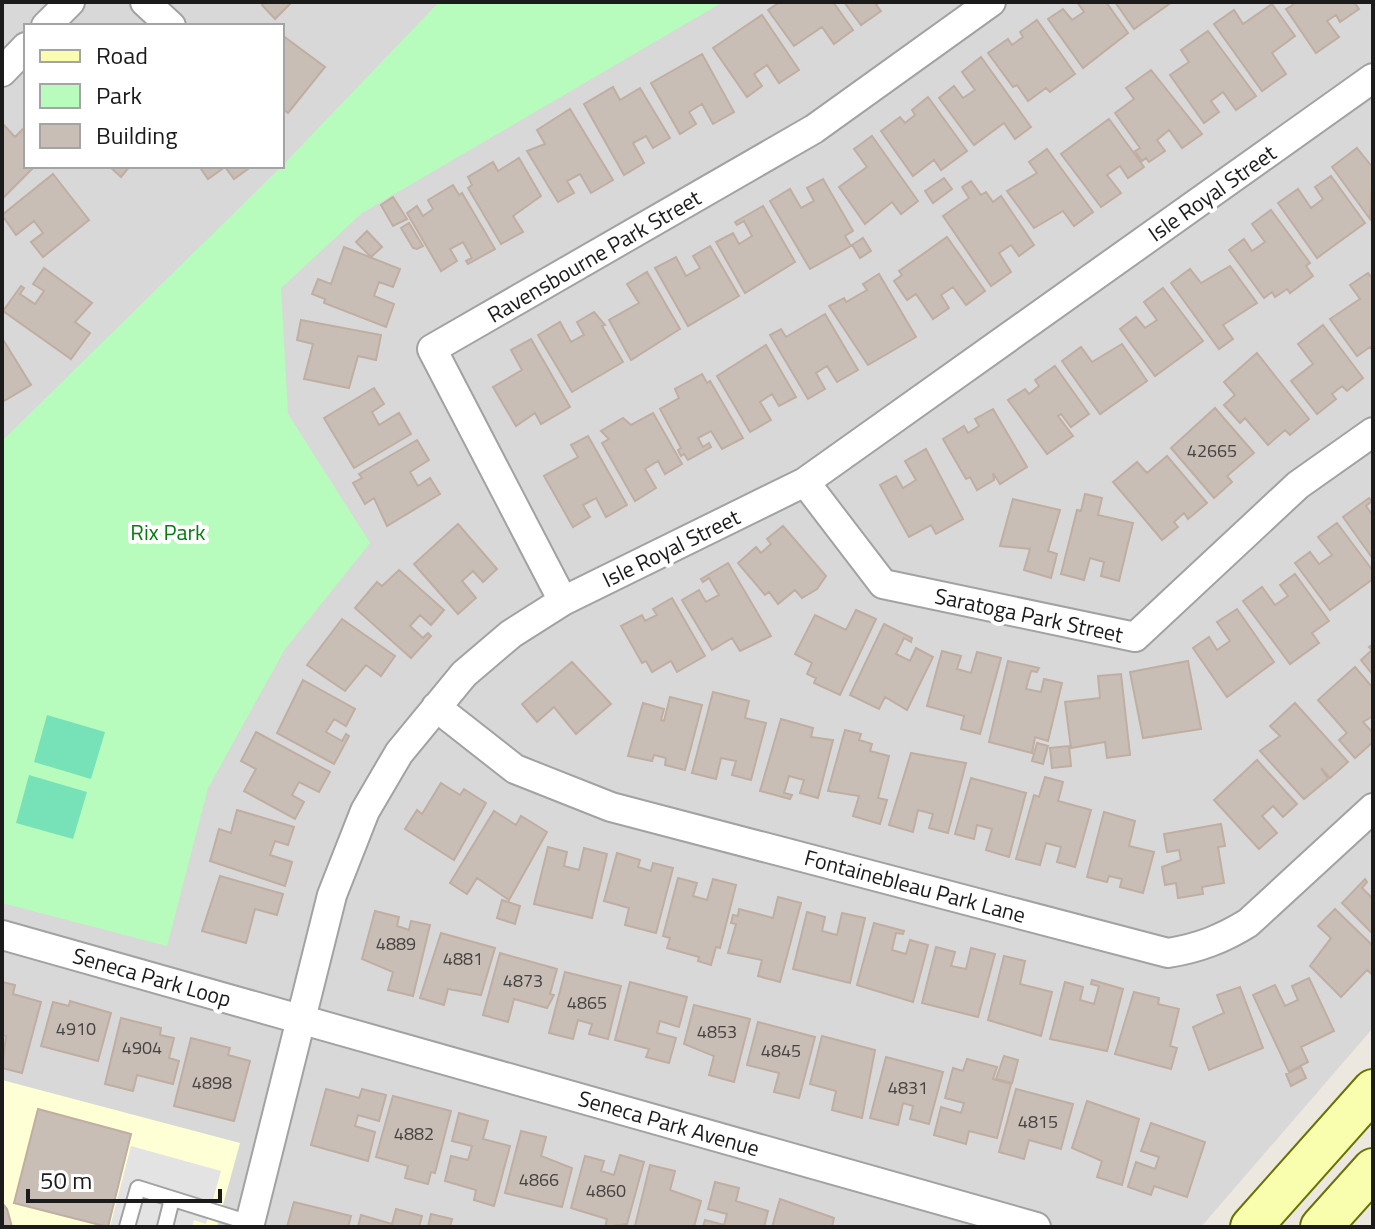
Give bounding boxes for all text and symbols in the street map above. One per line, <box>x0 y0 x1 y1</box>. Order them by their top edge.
legend <box>24 24 284 168</box>
text: Road <box>96 37 148 73</box>
text: Park <box>96 77 142 113</box>
text: Building <box>96 117 178 153</box>
street label: Isle Royal Street <box>1141 136 1283 250</box>
street label: Ravensbourne Park Street <box>481 181 707 331</box>
house number: 42665 <box>1187 437 1237 464</box>
street label: Isle Royal Street <box>596 500 746 596</box>
park label: Rix Park <box>130 515 206 549</box>
street label: Saratoga Park Street <box>932 578 1127 652</box>
street label: Fontainebleau Park Lane <box>801 840 1029 932</box>
house number: 4889 <box>376 930 416 957</box>
street label: Seneca Park Loop <box>69 938 235 1016</box>
house number: 4881 <box>443 945 483 972</box>
house number: 4873 <box>503 967 543 994</box>
house number: 4865 <box>567 989 607 1016</box>
house number: 4910 <box>56 1015 96 1042</box>
house number: 4853 <box>697 1018 737 1045</box>
house number: 4904 <box>122 1034 162 1061</box>
house number: 4845 <box>761 1037 801 1064</box>
house number: 4898 <box>192 1069 232 1096</box>
house number: 4831 <box>888 1074 928 1101</box>
street label: Seneca Park Avenue <box>574 1081 764 1165</box>
house number: 4815 <box>1018 1108 1058 1135</box>
house number: 4882 <box>394 1120 434 1147</box>
scale bar <box>28 1153 220 1203</box>
text: 50 m <box>40 1162 92 1198</box>
house number: 4866 <box>519 1166 559 1193</box>
house number: 4860 <box>586 1177 626 1204</box>

